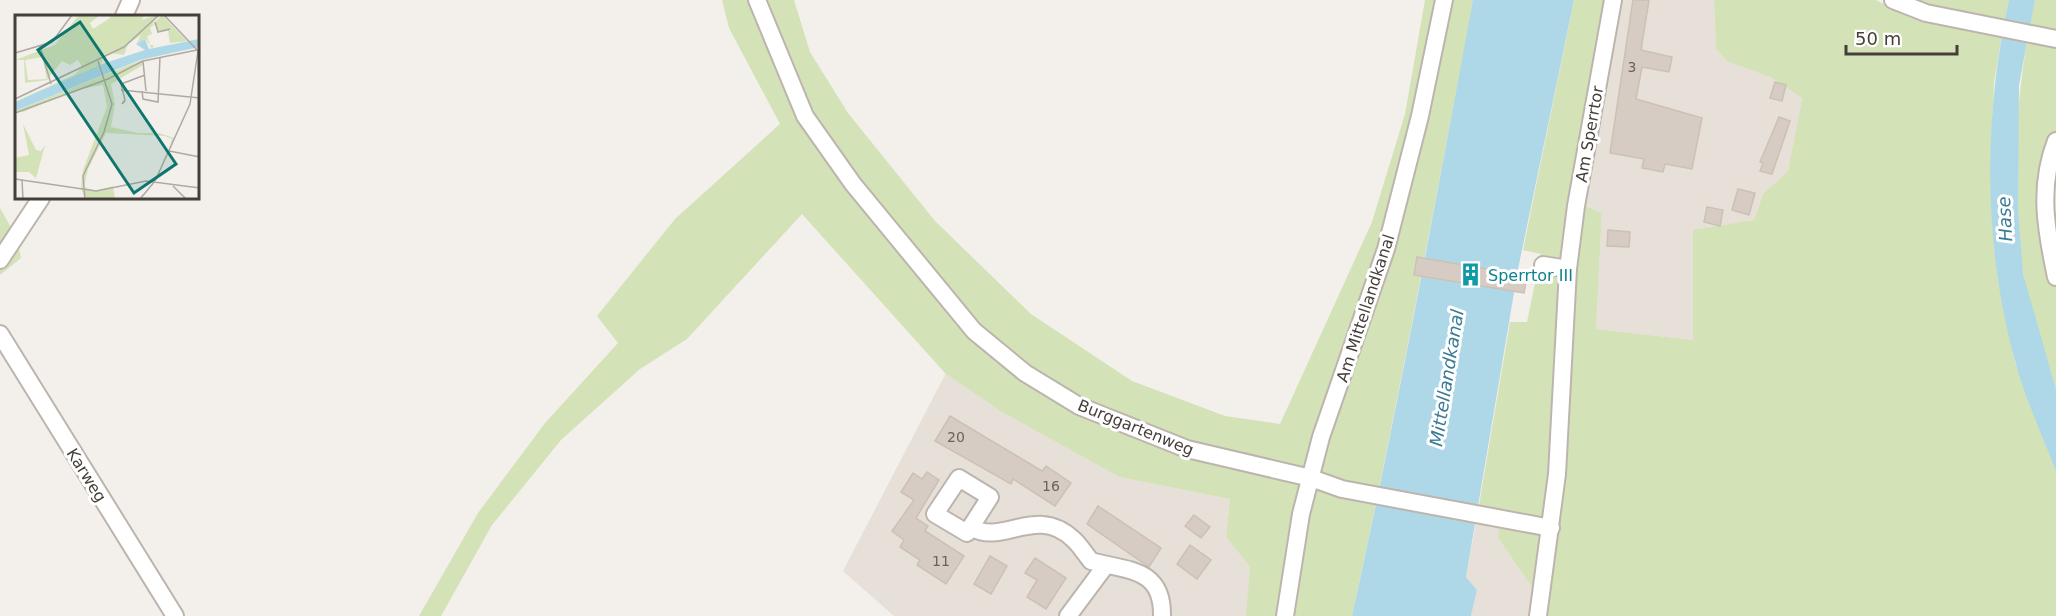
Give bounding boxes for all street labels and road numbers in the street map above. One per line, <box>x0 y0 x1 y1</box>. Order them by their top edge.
street label: Am Sperrtor <box>1572 84 1607 184</box>
street label: Am Mittellandkanal <box>1333 232 1398 385</box>
street label: Burggartenweg <box>1075 396 1197 459</box>
street label: Karweg <box>63 445 110 506</box>

